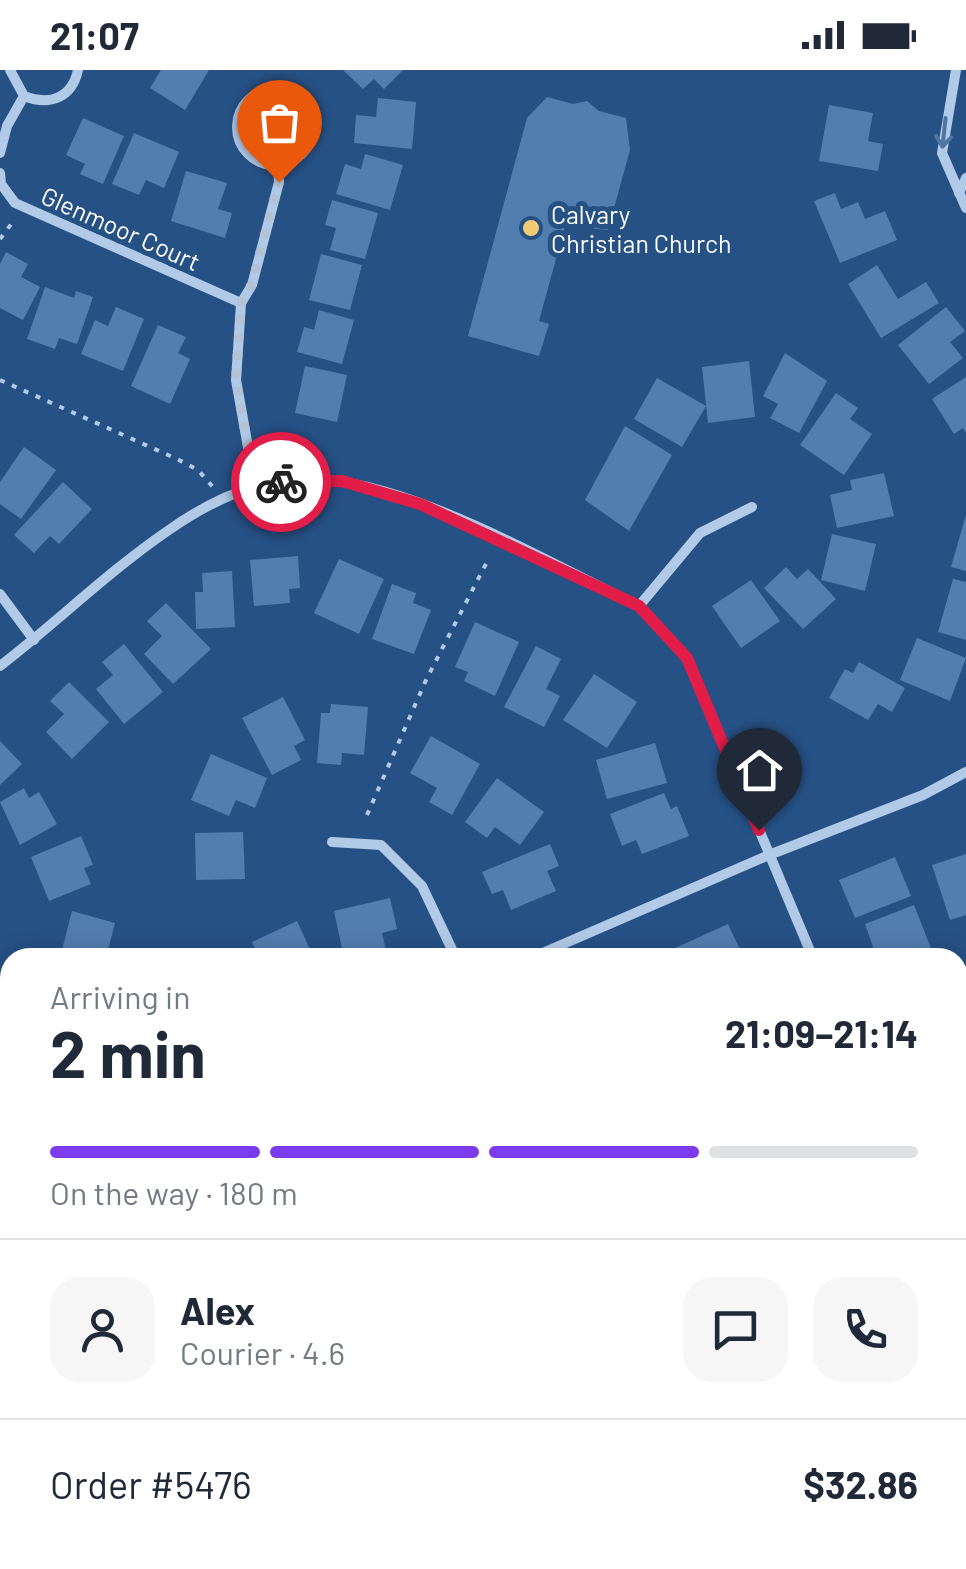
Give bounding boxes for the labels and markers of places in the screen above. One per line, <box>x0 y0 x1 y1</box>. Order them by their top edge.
pin <box>237 80 322 183</box>
place label: Calvary Christian Church <box>551 199 731 258</box>
marker: Calvary Christian Church <box>520 217 542 239</box>
pin <box>717 728 802 831</box>

